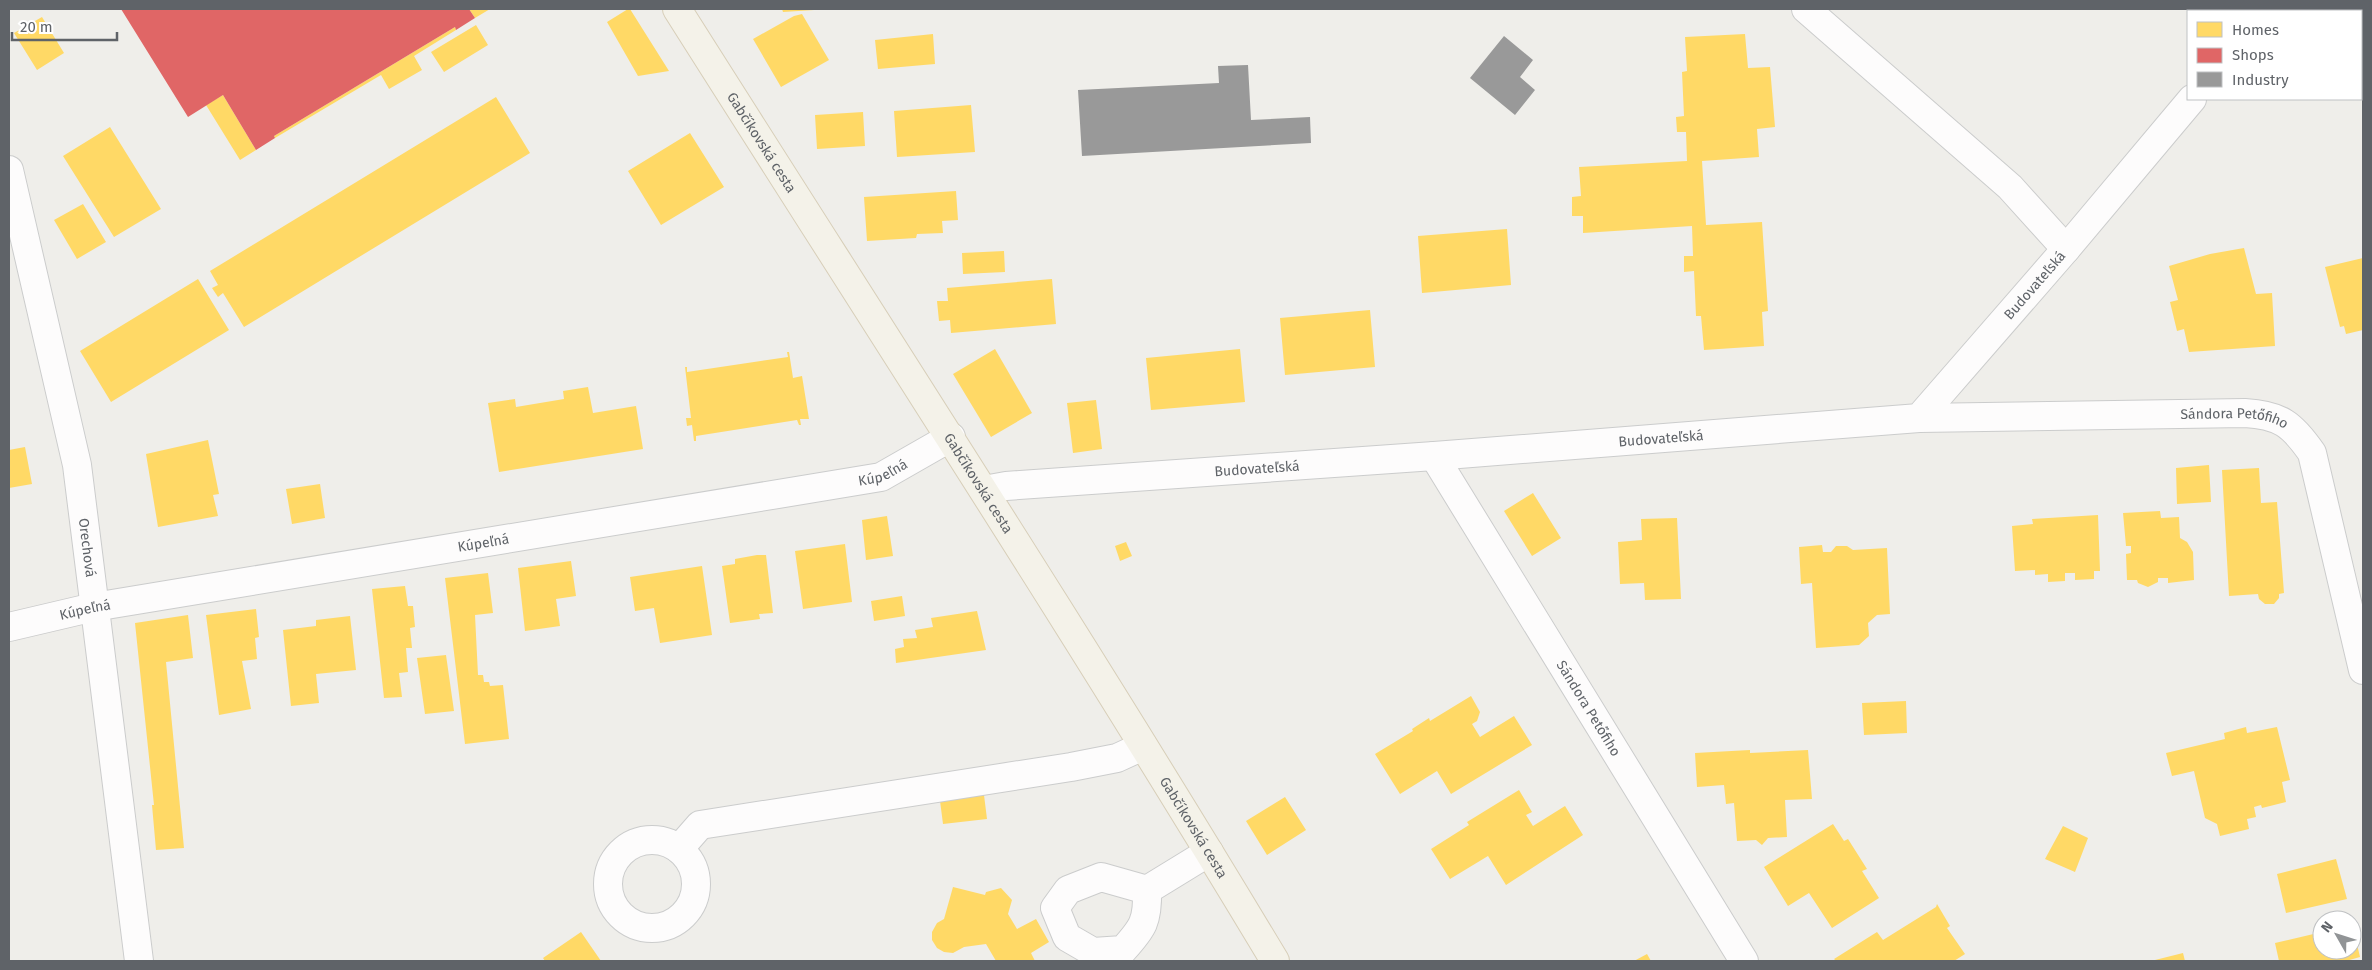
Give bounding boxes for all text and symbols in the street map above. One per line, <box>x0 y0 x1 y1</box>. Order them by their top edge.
scale bar <box>12 10 118 42</box>
legend <box>2187 10 2362 100</box>
text: 20 m <box>20 18 53 36</box>
text: Homes <box>2232 21 2279 39</box>
text: Shops <box>2232 46 2274 64</box>
text: Industry <box>2232 71 2289 89</box>
street label: Gabčíkovská cesta <box>723 89 800 196</box>
street label: Budovateľská <box>2000 247 2069 323</box>
street label: Sándora Petőfiho <box>2180 404 2292 432</box>
street label: Budovateľská <box>1618 426 1704 450</box>
street label: Gabčíkovská cesta <box>940 430 1017 537</box>
street label: Kúpeľná <box>857 455 910 489</box>
street label: Budovateľská <box>1214 457 1300 480</box>
street label: Orechová <box>75 517 99 578</box>
street label: Kúpeľná <box>456 530 510 555</box>
street label: Kúpeľná <box>58 596 112 623</box>
street label: Sándora Petőfiho <box>1553 657 1625 759</box>
street label: Gabčíkovská cesta <box>1156 774 1231 881</box>
north arrow <box>2312 910 2362 960</box>
text: N <box>2318 918 2337 936</box>

